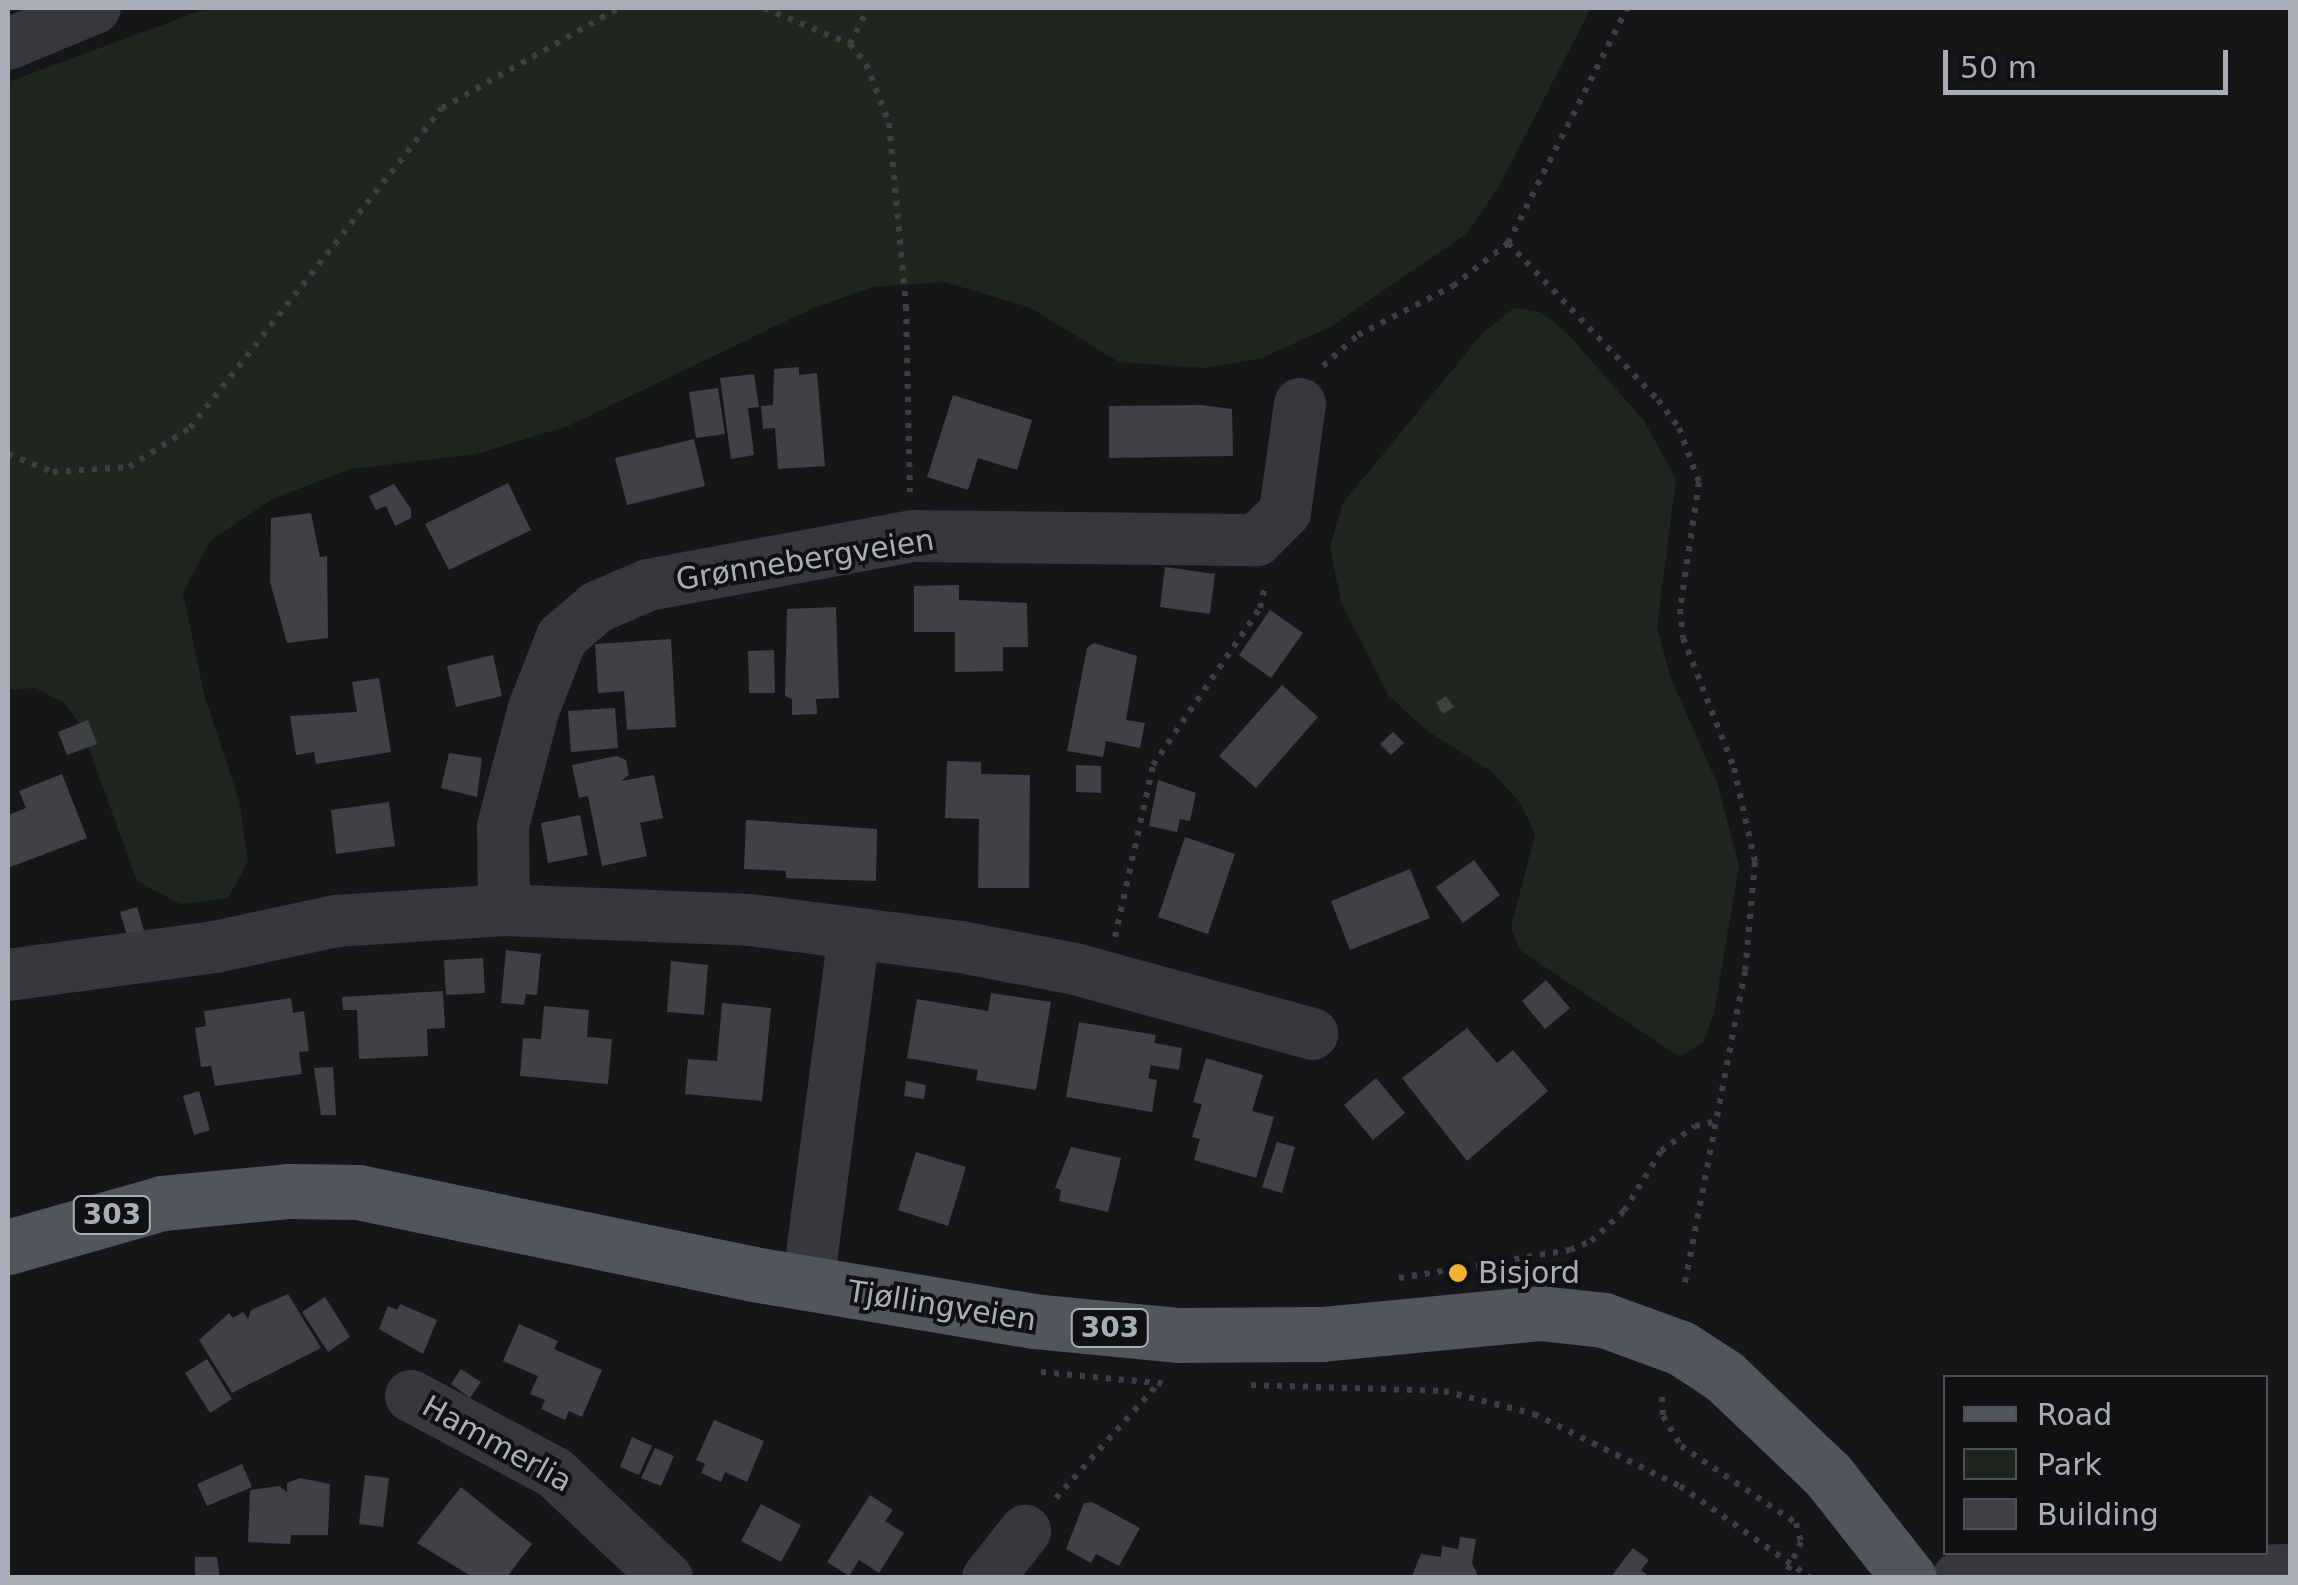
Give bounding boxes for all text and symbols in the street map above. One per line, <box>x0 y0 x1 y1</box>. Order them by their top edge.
scale bar <box>1948 30 2233 92</box>
text: 50 m <box>1960 50 2037 85</box>
street label: Grønnebergveien <box>673 522 937 598</box>
road number: 303 <box>72 1192 152 1238</box>
place label: Bisjord <box>1478 1255 1580 1291</box>
marker: Bisjord <box>1447 1262 1469 1284</box>
street label: Tjøllingveien <box>845 1273 1039 1339</box>
road number: 303 <box>1070 1305 1150 1351</box>
legend <box>1943 1375 2268 1555</box>
street label: Hammerlia <box>416 1388 578 1500</box>
text: Road <box>2037 1397 2112 1432</box>
text: Park <box>2037 1447 2102 1482</box>
text: Building <box>2037 1497 2159 1532</box>

